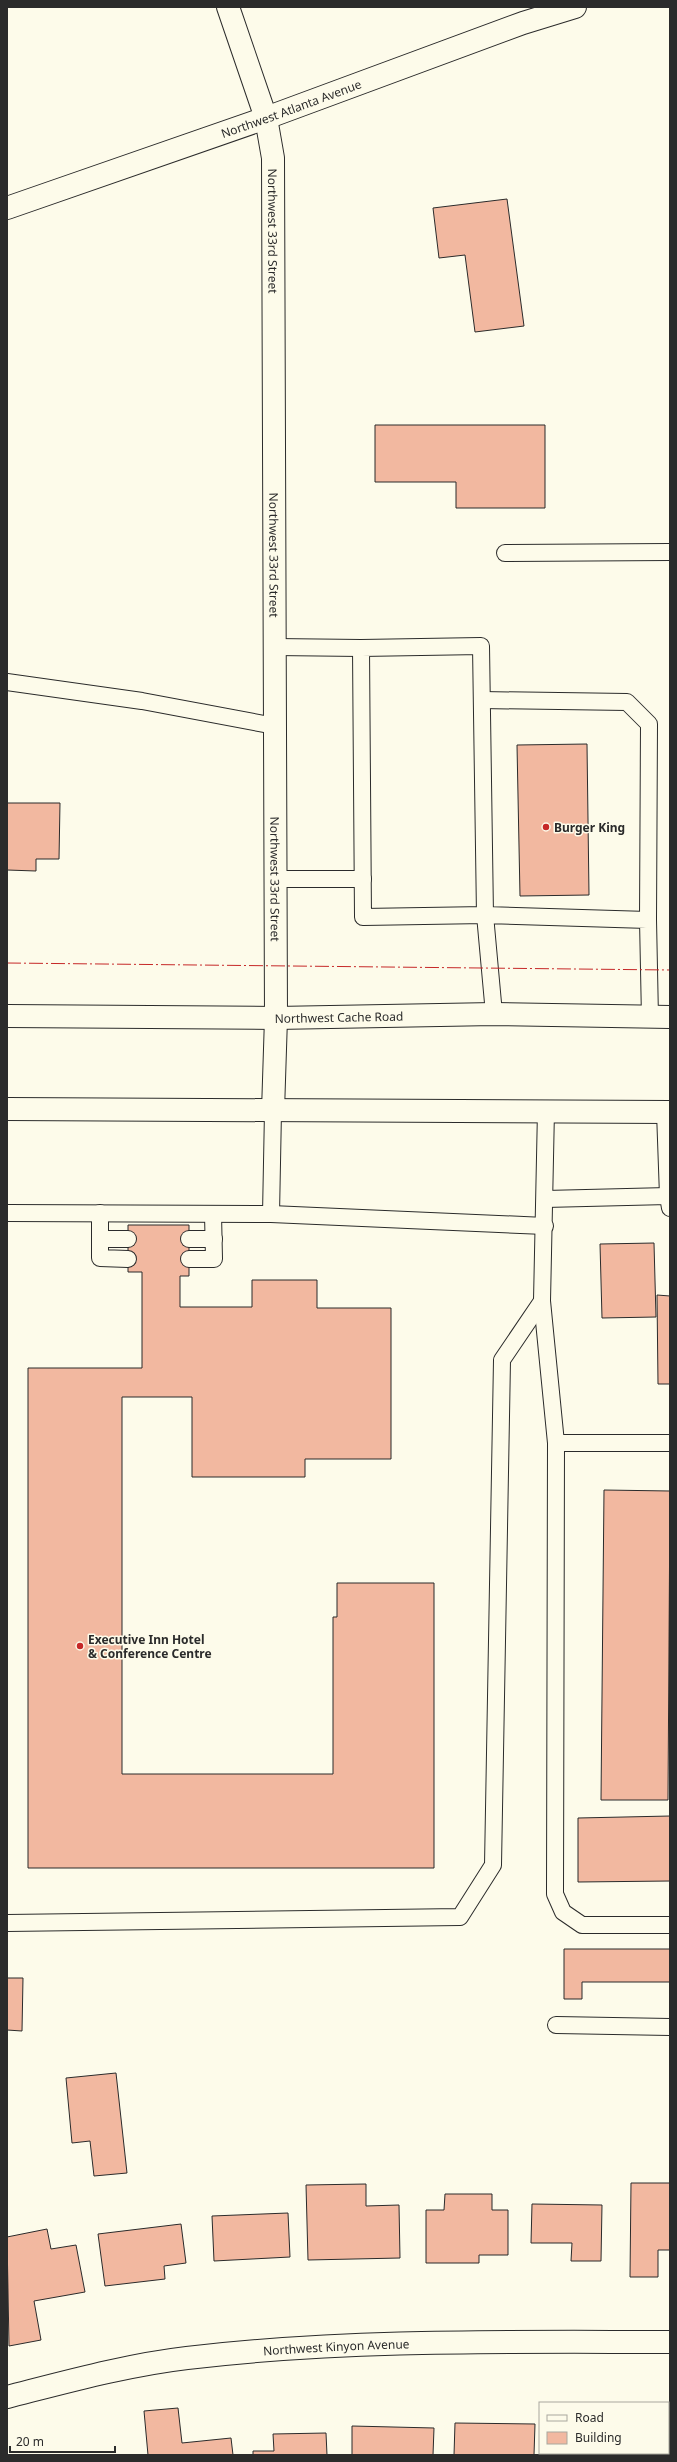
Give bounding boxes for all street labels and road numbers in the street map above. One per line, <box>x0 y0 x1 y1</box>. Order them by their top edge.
street label: Northwest Atlanta Avenue <box>219 75 364 142</box>
street label: Northwest 33rd Street <box>265 168 282 294</box>
street label: Northwest 33rd Street <box>266 492 283 618</box>
street label: Northwest 33rd Street <box>267 816 284 942</box>
street label: Northwest Cache Road <box>274 1007 404 1027</box>
street label: Northwest Kinyon Avenue <box>262 2335 410 2359</box>

